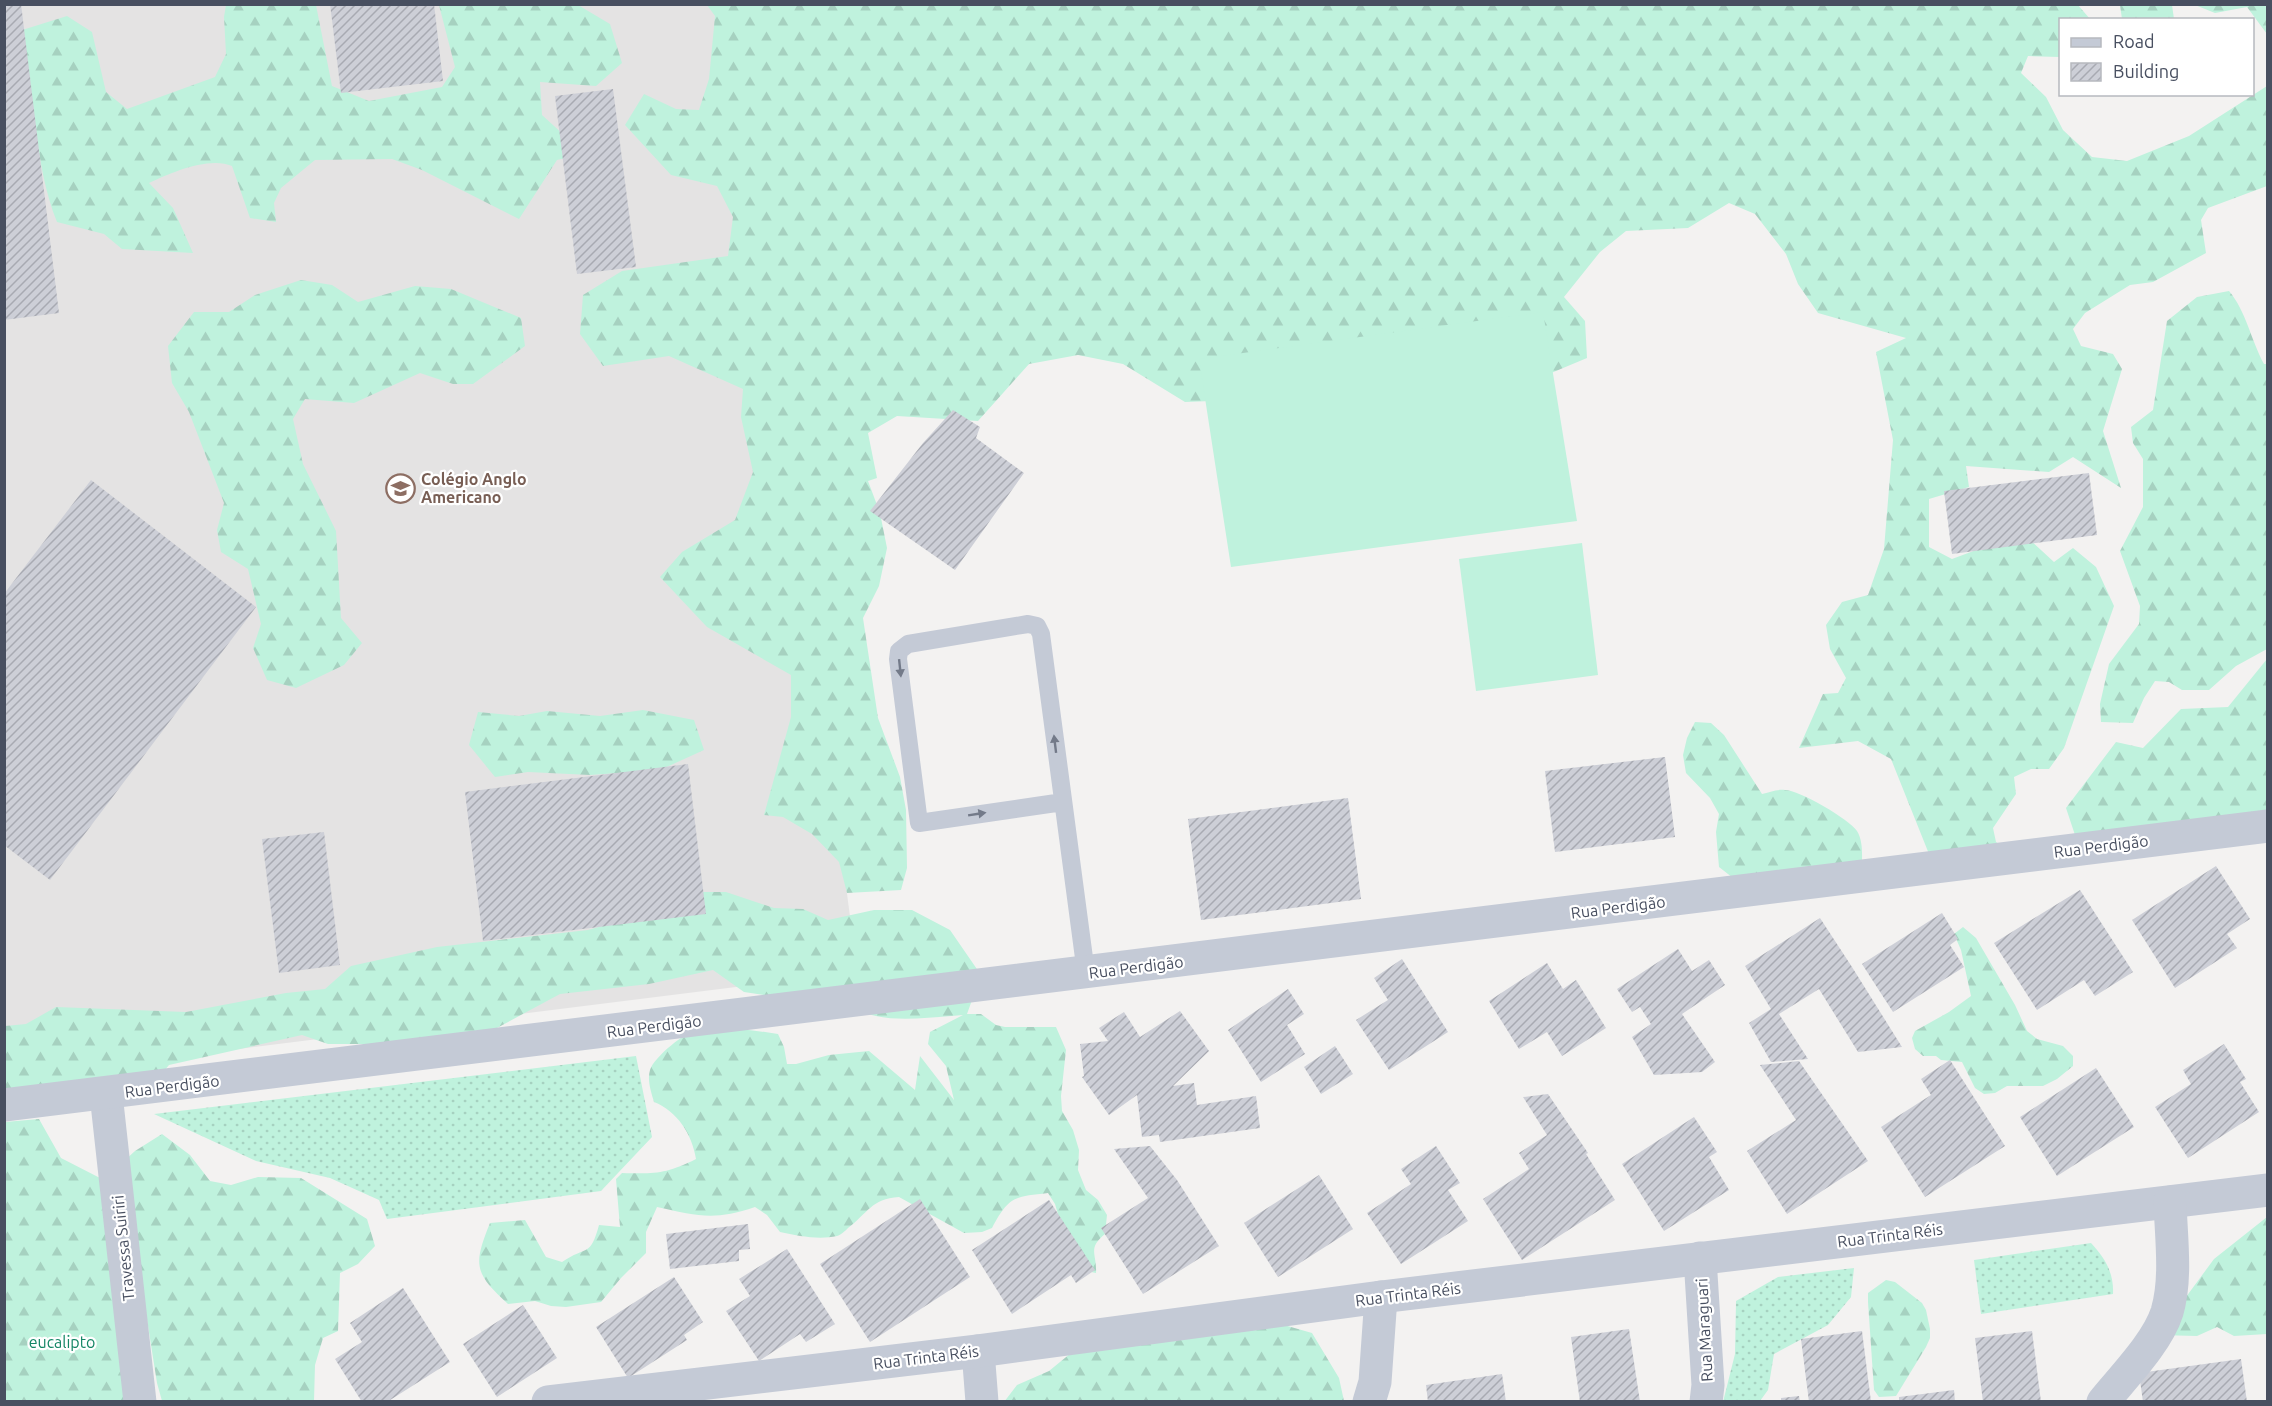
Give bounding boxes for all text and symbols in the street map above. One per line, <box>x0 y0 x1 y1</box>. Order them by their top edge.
legend <box>2059 18 2254 96</box>
text: Road <box>2113 31 2155 51</box>
text: Building <box>2113 61 2179 81</box>
place label: Colégio Anglo Americano <box>421 470 527 506</box>
school or university icon: Colégio Anglo Americano <box>384 472 416 504</box>
one-way arrow <box>895 659 905 678</box>
one-way arrow <box>1051 734 1060 753</box>
one-way arrow <box>968 809 987 818</box>
street label: Rua Perdigão <box>2053 831 2149 861</box>
street label: Rua Perdigão <box>1570 892 1666 922</box>
street label: Rua Perdigão <box>1088 952 1184 982</box>
street label: Rua Perdigão <box>606 1011 702 1041</box>
street label: Rua Perdigão <box>124 1071 220 1101</box>
street label: Travessa Suiriri <box>108 1194 138 1302</box>
street label: Rua Trinta Réis <box>1836 1220 1944 1250</box>
street label: Rua Maraguari <box>1692 1278 1716 1382</box>
street label: Rua Trinta Réis <box>1354 1279 1462 1309</box>
park label: eucalipto <box>29 1333 95 1351</box>
street label: Rua Trinta Réis <box>872 1342 980 1372</box>

